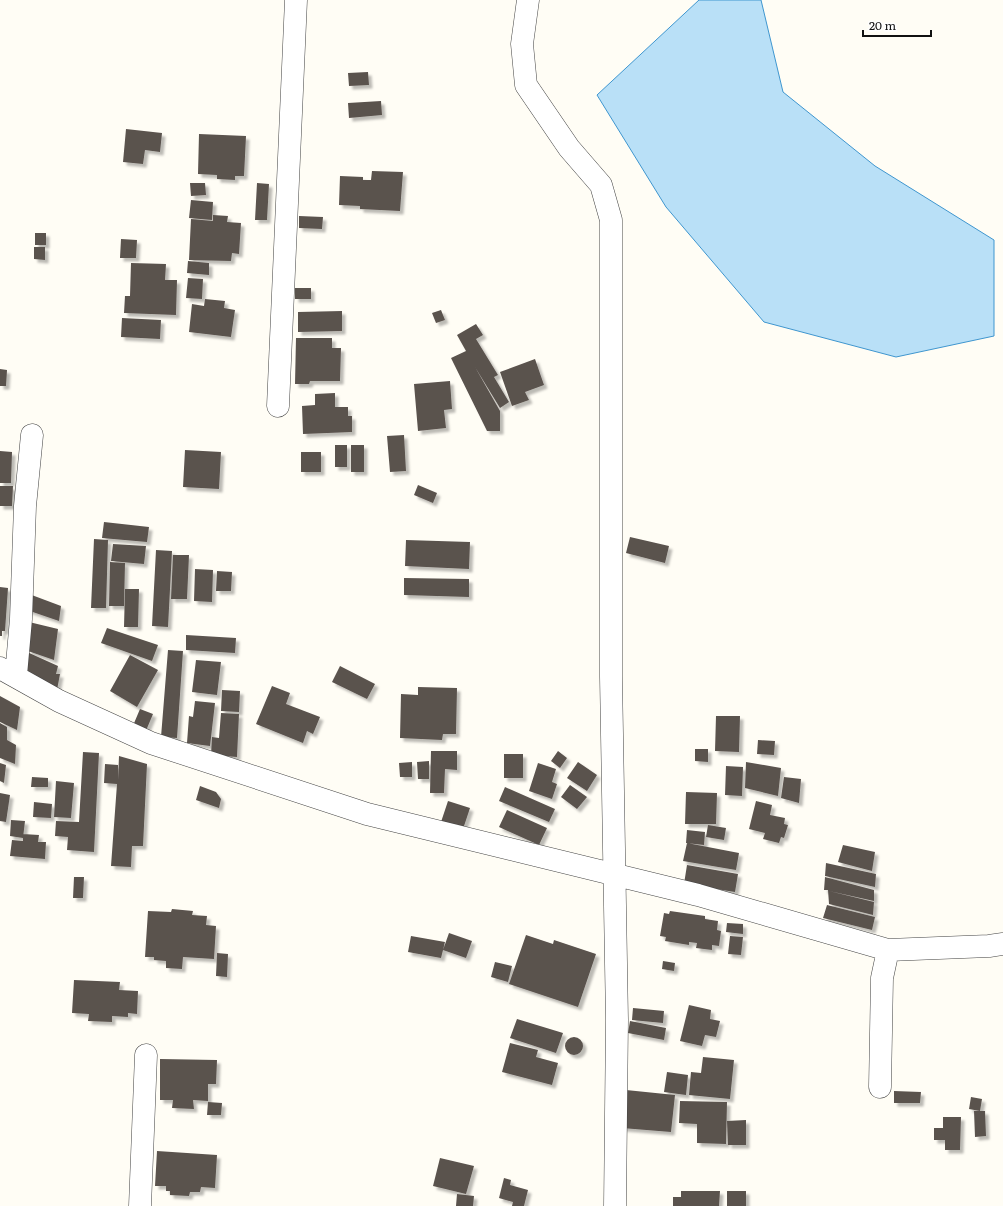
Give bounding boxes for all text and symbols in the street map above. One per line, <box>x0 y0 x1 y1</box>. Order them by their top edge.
scale bar <box>863 12 931 38</box>
text: 20 m <box>869 16 896 34</box>

